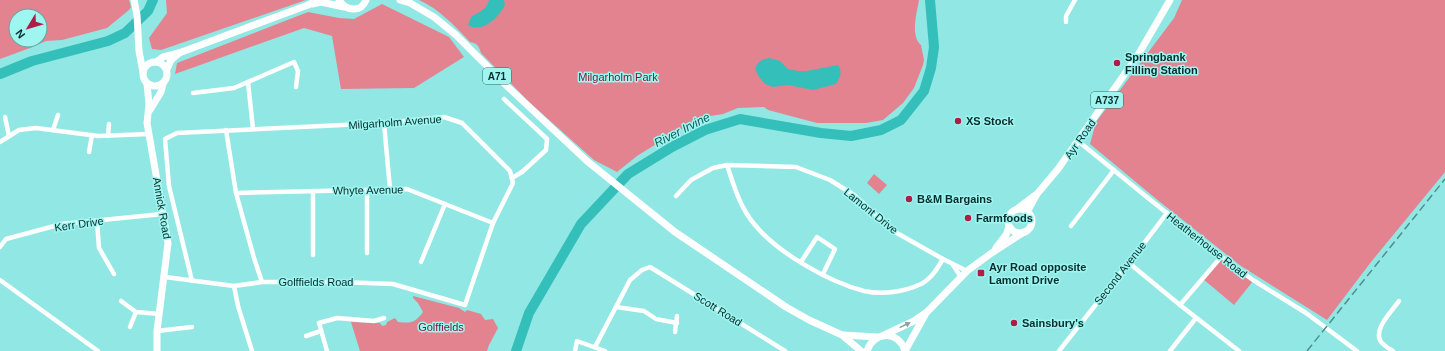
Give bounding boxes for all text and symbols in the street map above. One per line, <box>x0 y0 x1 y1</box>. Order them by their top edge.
north arrow <box>8 8 48 48</box>
text: N <box>13 27 27 41</box>
place label: Springbank Filling Station <box>1125 51 1198 76</box>
marker: Springbank Filling Station <box>1112 58 1122 68</box>
road number: A71 <box>483 68 511 84</box>
park label: Milgarholm Park <box>578 71 658 83</box>
road number: A737 <box>1091 92 1123 108</box>
water label: River Irvine <box>652 110 712 150</box>
street label: Milgarholm Avenue <box>348 113 442 131</box>
place label: XS Stock <box>966 115 1015 127</box>
marker: XS Stock <box>953 116 963 126</box>
street label: Ayr Road <box>1062 117 1098 161</box>
street label: Annick Road <box>151 176 173 240</box>
street label: Whyte Avenue <box>333 183 403 197</box>
street label: Lamont Drive <box>842 186 900 236</box>
place label: B&M Bargains <box>917 193 992 205</box>
marker: B&M Bargains <box>904 194 914 204</box>
street label: Heatherhouse Road <box>1165 210 1249 280</box>
place label: Farmfoods <box>976 212 1033 224</box>
marker: Farmfoods <box>963 213 973 223</box>
street label: Kerr Drive <box>54 215 104 233</box>
street label: Second Avenue <box>1092 239 1148 307</box>
place label: Ayr Road opposite Lamont Drive <box>989 261 1086 286</box>
marker: Ayr Road opposite Lamont Drive <box>976 268 986 278</box>
street label: Golffields Road <box>278 276 354 288</box>
street label: Scott Road <box>692 289 744 329</box>
place label: Sainsbury's <box>1022 317 1084 329</box>
marker: Sainsbury's <box>1009 318 1019 328</box>
park label: Golffields <box>418 321 464 333</box>
one-way arrow <box>900 322 911 328</box>

